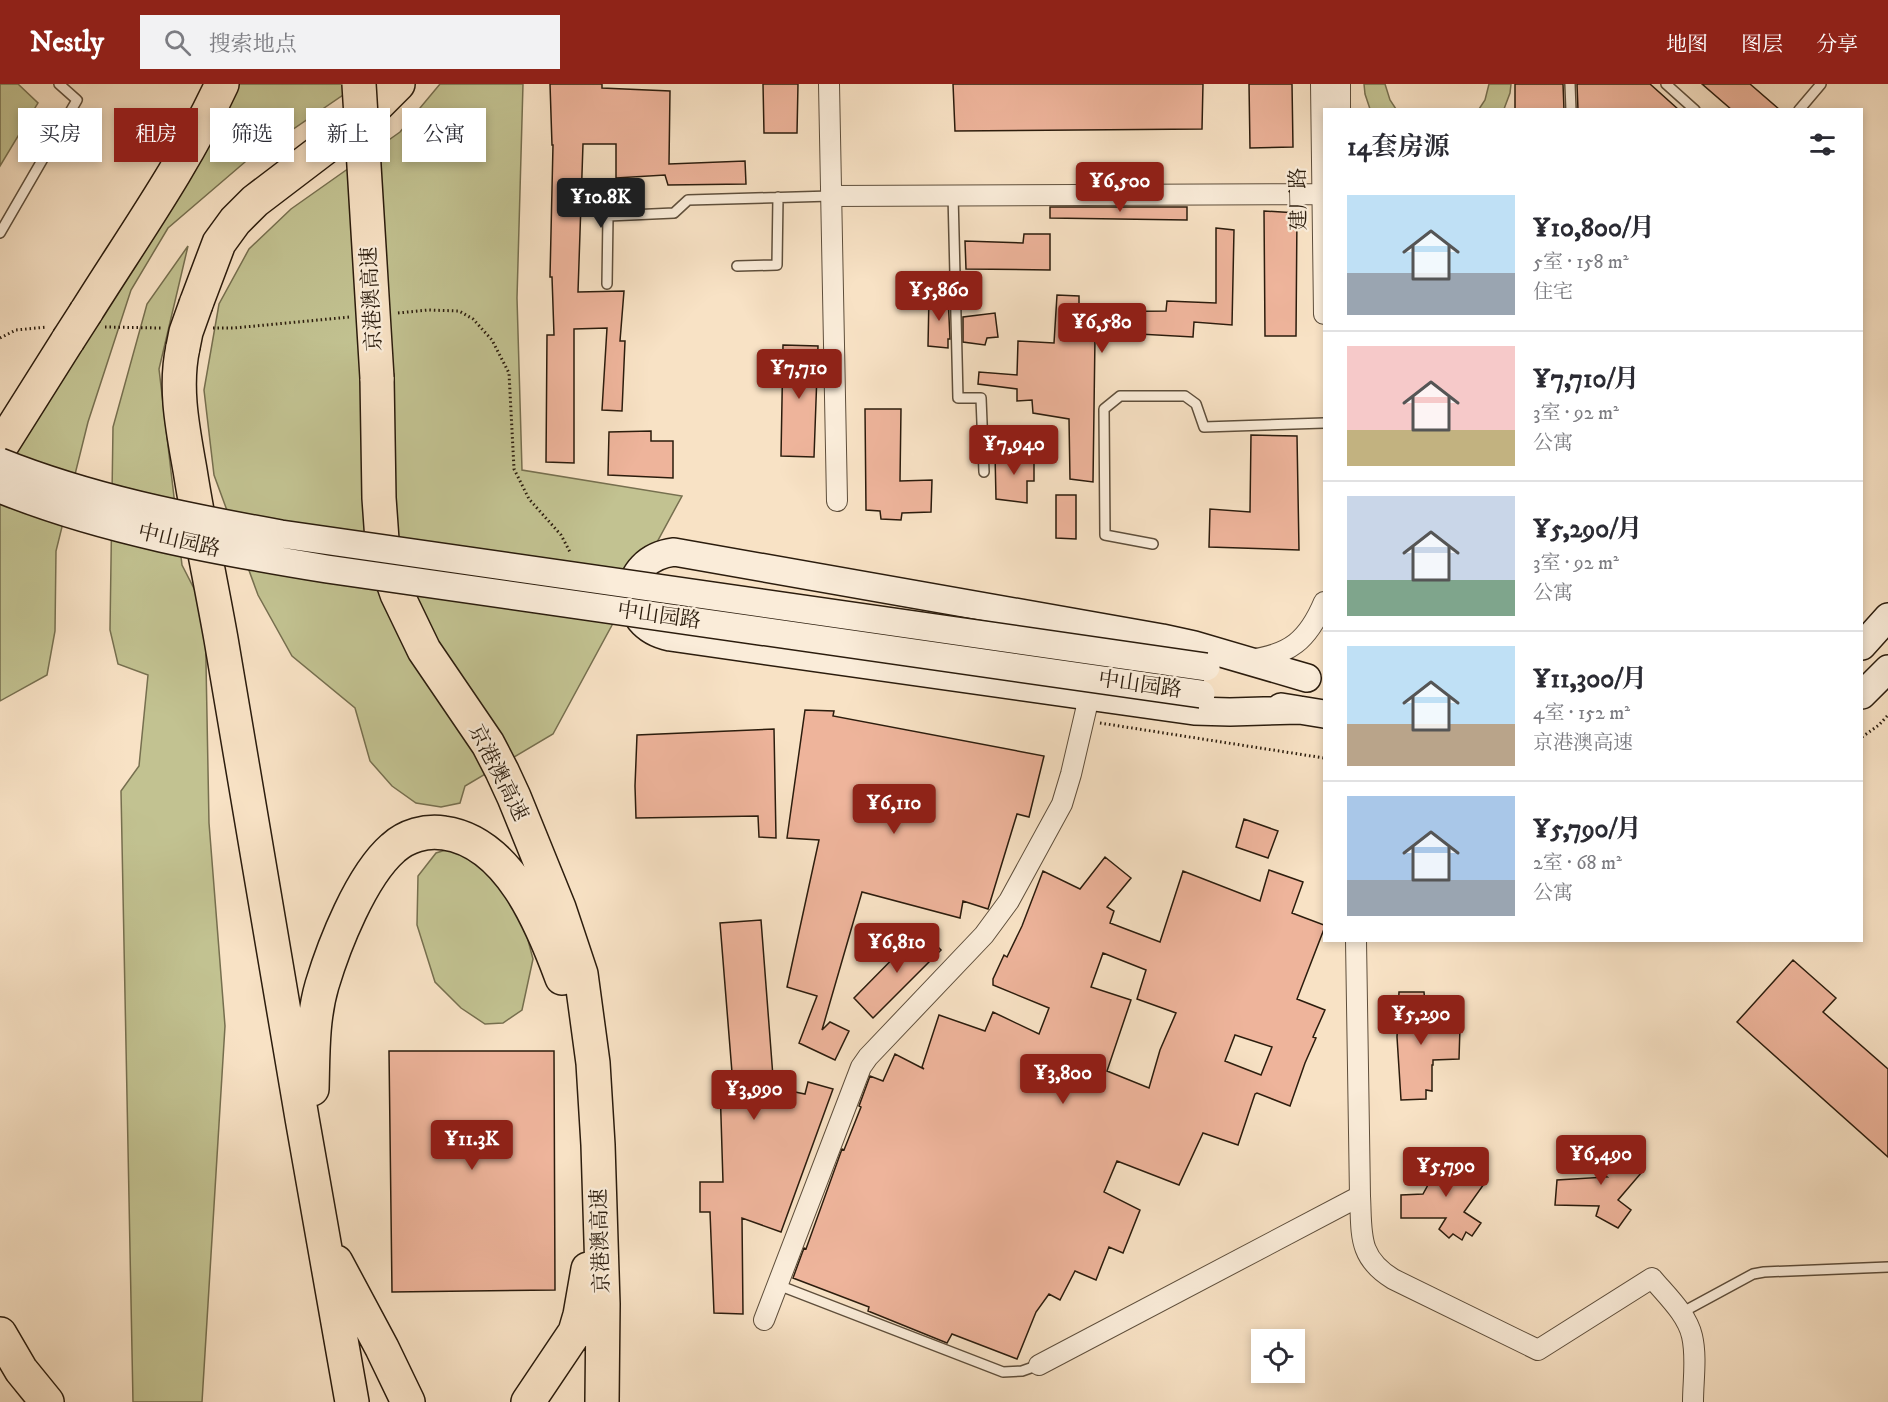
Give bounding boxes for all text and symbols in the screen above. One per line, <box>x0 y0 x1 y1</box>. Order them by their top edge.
search box <box>140 15 560 69</box>
text: Nestly <box>30 25 104 60</box>
icon: search <box>161 26 194 59</box>
text: 搜索地点 <box>209 31 297 58</box>
text: 地图 <box>1666 32 1708 58</box>
text: 图层 <box>1741 32 1783 58</box>
text: 分享 <box>1816 32 1858 58</box>
chip: 买房 <box>18 108 102 162</box>
chip: 租房 <box>114 108 198 162</box>
chip: 筛选 <box>210 108 294 162</box>
chip: 新上 <box>306 108 390 162</box>
chip: 公寓 <box>402 108 486 162</box>
icon: filters <box>1806 128 1839 161</box>
text: 14套房源 <box>1347 131 1450 164</box>
pin: ¥6,500 <box>1071 162 1169 213</box>
street label: 建厂路 <box>1285 167 1313 231</box>
text: ¥6,500 <box>1090 169 1150 194</box>
pin: ¥10.8K <box>552 178 650 229</box>
text: ¥10.8K <box>571 185 631 210</box>
text: ¥10,800/月 <box>1533 212 1655 245</box>
icon: home <box>1395 219 1467 291</box>
street label: 京港澳高速 <box>356 246 388 352</box>
text: 5室 · 158 m² <box>1533 250 1629 275</box>
pin: ¥5,860 <box>890 271 988 322</box>
text: ¥5,860 <box>909 278 969 303</box>
text: 住宅 <box>1533 280 1573 305</box>
pin: ¥6,580 <box>1053 303 1151 354</box>
text: ¥6,580 <box>1072 310 1132 335</box>
pin: ¥7,710 <box>750 349 848 400</box>
text: ¥7,710 <box>771 356 827 381</box>
text: ¥7,710/月 <box>1533 363 1640 396</box>
icon: home <box>1395 370 1467 442</box>
text: 3室 · 92 m² <box>1533 401 1619 426</box>
pin: ¥7,940 <box>965 425 1063 476</box>
text: 公寓 <box>1533 431 1573 456</box>
text: ¥7,940 <box>983 432 1045 457</box>
text: ¥5,290/月 <box>1533 513 1642 546</box>
street label: 中山园路 <box>135 519 223 563</box>
icon: home <box>1395 520 1467 592</box>
text: 3室 · 92 m² <box>1533 551 1619 576</box>
text: 公寓 <box>1533 581 1573 606</box>
street label: 中山园路 <box>616 597 702 635</box>
text: ¥11,300/月 <box>1533 663 1647 696</box>
street label: 中山园路 <box>1097 666 1183 704</box>
icon: home <box>1395 670 1467 742</box>
text: 4室 · 152 m² <box>1533 701 1630 726</box>
street label: 京港澳高速 <box>463 720 533 826</box>
text: 京港澳高速 <box>1533 731 1633 756</box>
pin: ¥6,110 <box>845 784 943 835</box>
text: ¥6,110 <box>867 791 921 816</box>
text: ¥5,790/月 <box>1533 813 1642 846</box>
icon: home <box>1395 820 1467 892</box>
text: 2室 · 68 m² <box>1533 851 1622 876</box>
text: 公寓 <box>1533 881 1573 906</box>
pin: ¥6,810 <box>848 923 946 974</box>
text: ¥6,810 <box>868 930 926 955</box>
pin: ¥5,290 <box>1372 995 1470 1046</box>
text: ¥5,290 <box>1392 1002 1450 1027</box>
pin: ¥3,800 <box>1014 1054 1112 1105</box>
text: ¥3,800 <box>1034 1061 1092 1086</box>
pin: ¥3,990 <box>705 1070 803 1121</box>
text: ¥3,990 <box>726 1077 783 1102</box>
pin: ¥11.3K <box>423 1120 521 1171</box>
text: ¥11.3K <box>445 1127 499 1152</box>
pin: ¥6,490 <box>1552 1135 1650 1186</box>
text: ¥6,490 <box>1570 1142 1632 1167</box>
pin: ¥5,790 <box>1397 1147 1495 1198</box>
text: ¥5,790 <box>1417 1154 1475 1179</box>
street label: 京港澳高速 <box>586 1188 616 1294</box>
map controls <box>1251 1329 1305 1383</box>
button: locate <box>1251 1329 1305 1383</box>

